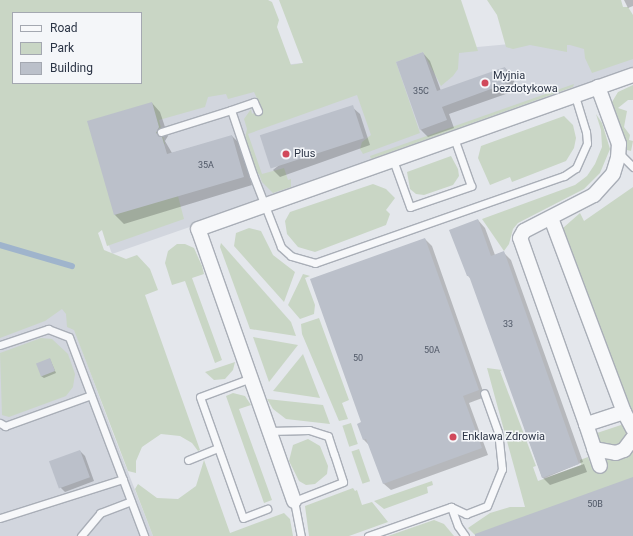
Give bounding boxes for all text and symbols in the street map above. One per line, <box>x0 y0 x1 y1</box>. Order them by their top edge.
legend <box>12 12 142 84</box>
text: Road <box>50 21 78 35</box>
text: Park <box>50 41 74 55</box>
text: Building <box>50 61 93 75</box>
place label: Myjnia bezdotykowa <box>493 70 558 96</box>
marker: Myjnia bezdotykowa <box>480 78 490 88</box>
house number: 35C <box>413 86 429 96</box>
place label: Plus <box>294 147 315 161</box>
marker: Plus <box>281 149 291 159</box>
house number: 35A <box>198 160 214 170</box>
house number: 33 <box>503 319 513 329</box>
house number: 50A <box>424 345 440 355</box>
house number: 50 <box>353 353 363 363</box>
place label: Enklawa Zdrowia <box>462 430 545 444</box>
marker: Enklawa Zdrowia <box>447 431 459 443</box>
house number: 50B <box>587 499 603 509</box>

